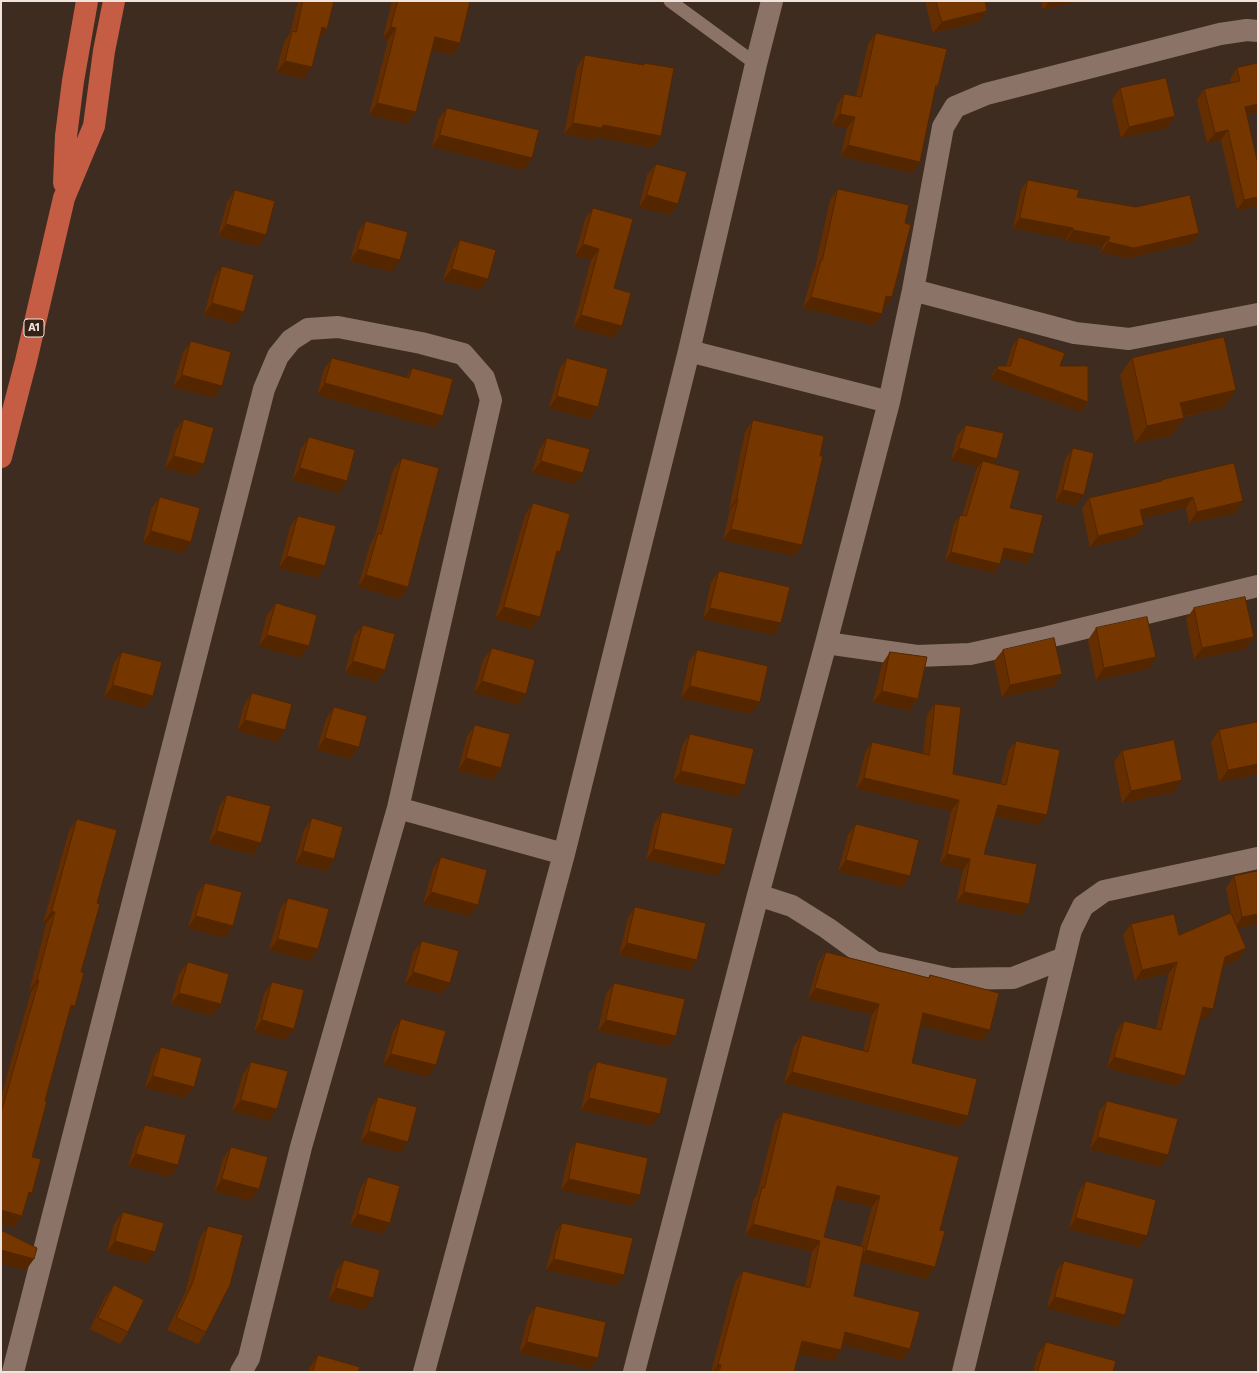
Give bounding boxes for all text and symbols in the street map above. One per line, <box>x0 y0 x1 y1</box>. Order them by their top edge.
road number: A1 <box>24 319 44 337</box>

